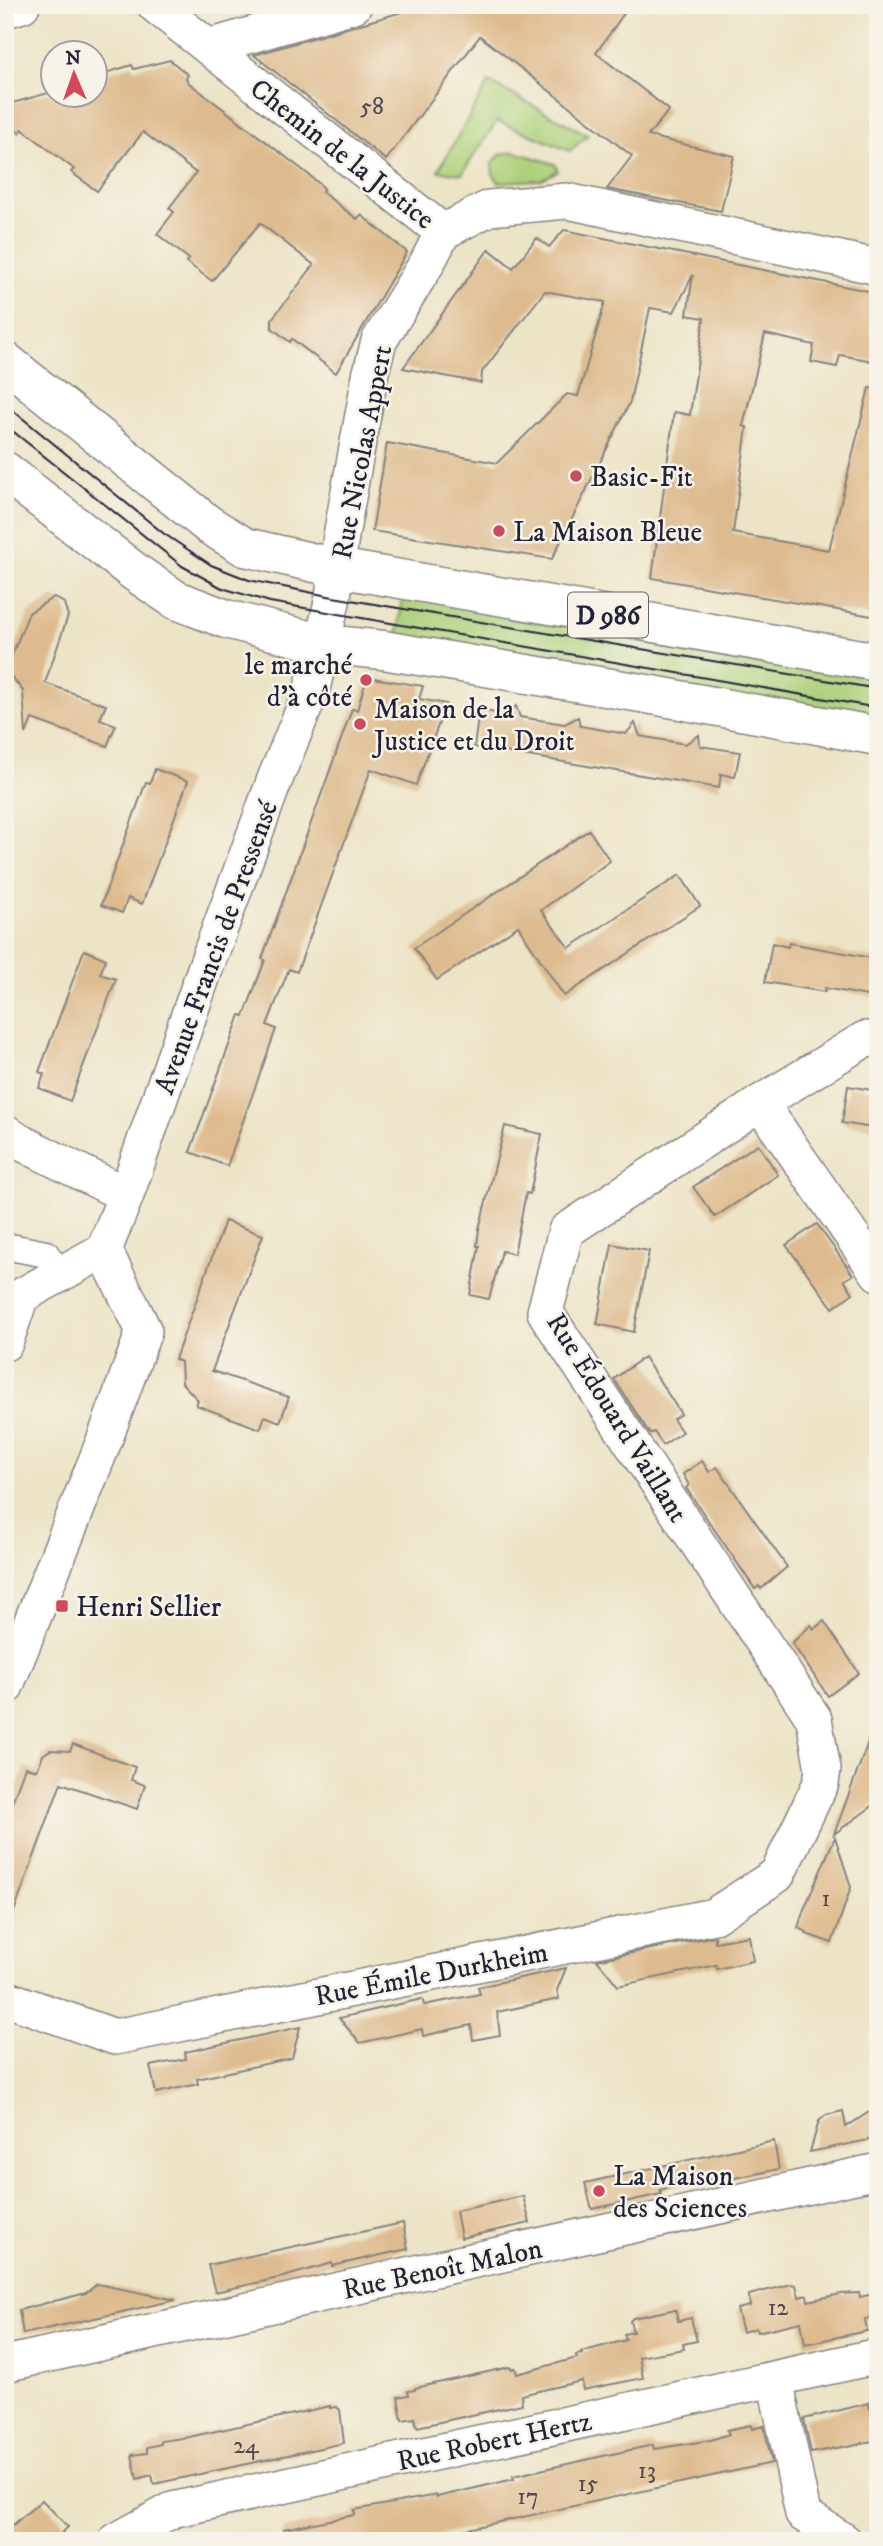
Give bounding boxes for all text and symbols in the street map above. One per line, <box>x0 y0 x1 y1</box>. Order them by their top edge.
north arrow <box>38 38 108 108</box>
text: N <box>65 47 82 70</box>
street label: Chemin de la Justice <box>243 71 441 237</box>
house number: 58 <box>360 92 384 122</box>
street label: Rue Nicolas Appert <box>325 342 400 562</box>
place label: Basic-Fit <box>590 460 693 495</box>
marker: Basic-Fit <box>568 468 584 484</box>
place label: La Maison Bleue <box>513 515 702 550</box>
marker: La Maison Bleue <box>491 523 507 539</box>
road number: D 986 <box>568 593 648 638</box>
place label: le marché d'à côté <box>245 648 352 715</box>
marker: le marché d'à côté <box>358 672 374 688</box>
place label: Maison de la Justice et du Droit <box>371 692 574 759</box>
marker: Maison de la Justice et du Droit <box>352 716 368 732</box>
street label: Avenue Francis de Pressensé <box>147 796 286 1099</box>
street label: Rue Édouard Vaillant <box>538 1307 695 1529</box>
place label: Henri Sellier <box>76 1590 222 1625</box>
marker: Henri Sellier <box>54 1598 70 1614</box>
house number: 1 <box>822 1884 830 1914</box>
street label: Rue Émile Durkheim <box>312 1935 551 2014</box>
place label: La Maison des Sciences <box>613 2159 747 2226</box>
marker: La Maison des Sciences <box>591 2183 607 2199</box>
street label: Rue Benoît Malon <box>339 2231 546 2308</box>
house number: 12 <box>768 2293 789 2323</box>
street label: Rue Robert Hertz <box>394 2404 595 2479</box>
house number: 24 <box>233 2431 260 2461</box>
house number: 13 <box>638 2456 656 2486</box>
house number: 15 <box>578 2469 598 2499</box>
house number: 17 <box>517 2482 539 2512</box>

